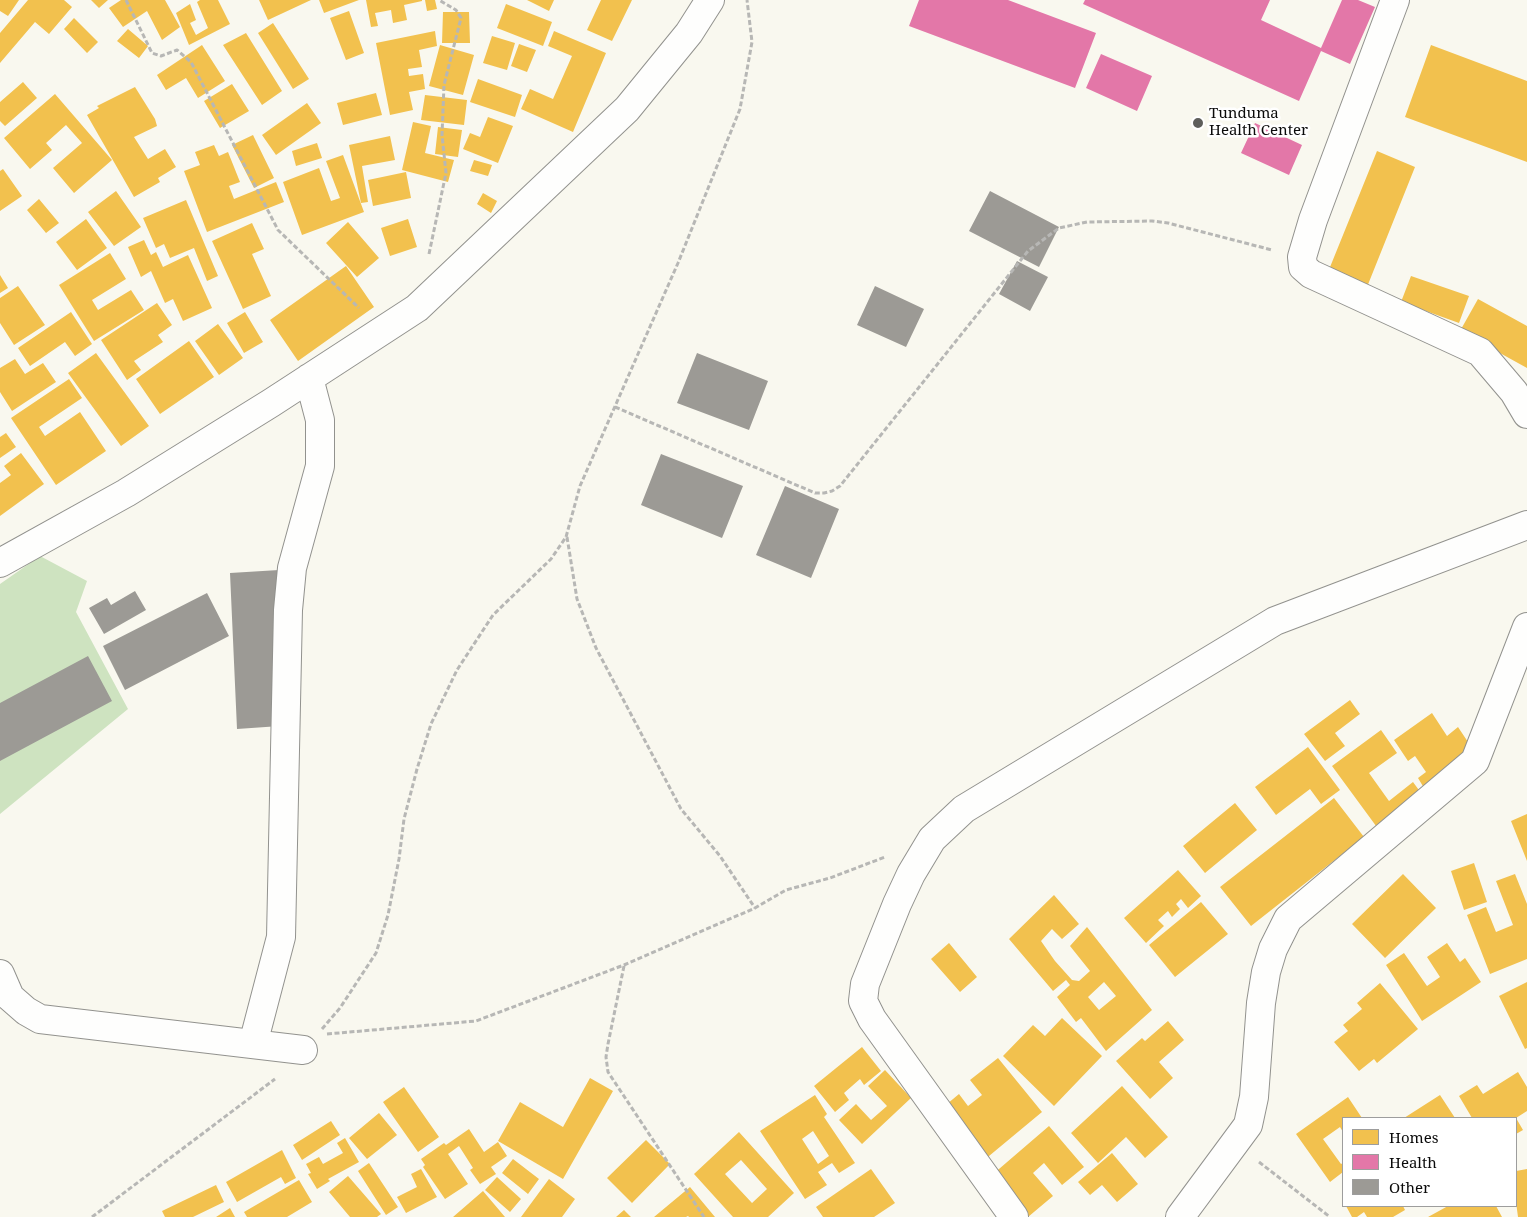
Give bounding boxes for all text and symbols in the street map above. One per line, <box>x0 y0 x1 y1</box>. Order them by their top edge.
place label: Tunduma Health Center <box>1209 105 1308 140</box>
marker: Tunduma Health Center <box>1191 116 1205 130</box>
legend <box>1342 1117 1517 1207</box>
text: Homes <box>1389 1127 1439 1147</box>
text: Health <box>1389 1152 1437 1172</box>
text: Other <box>1389 1177 1430 1197</box>

